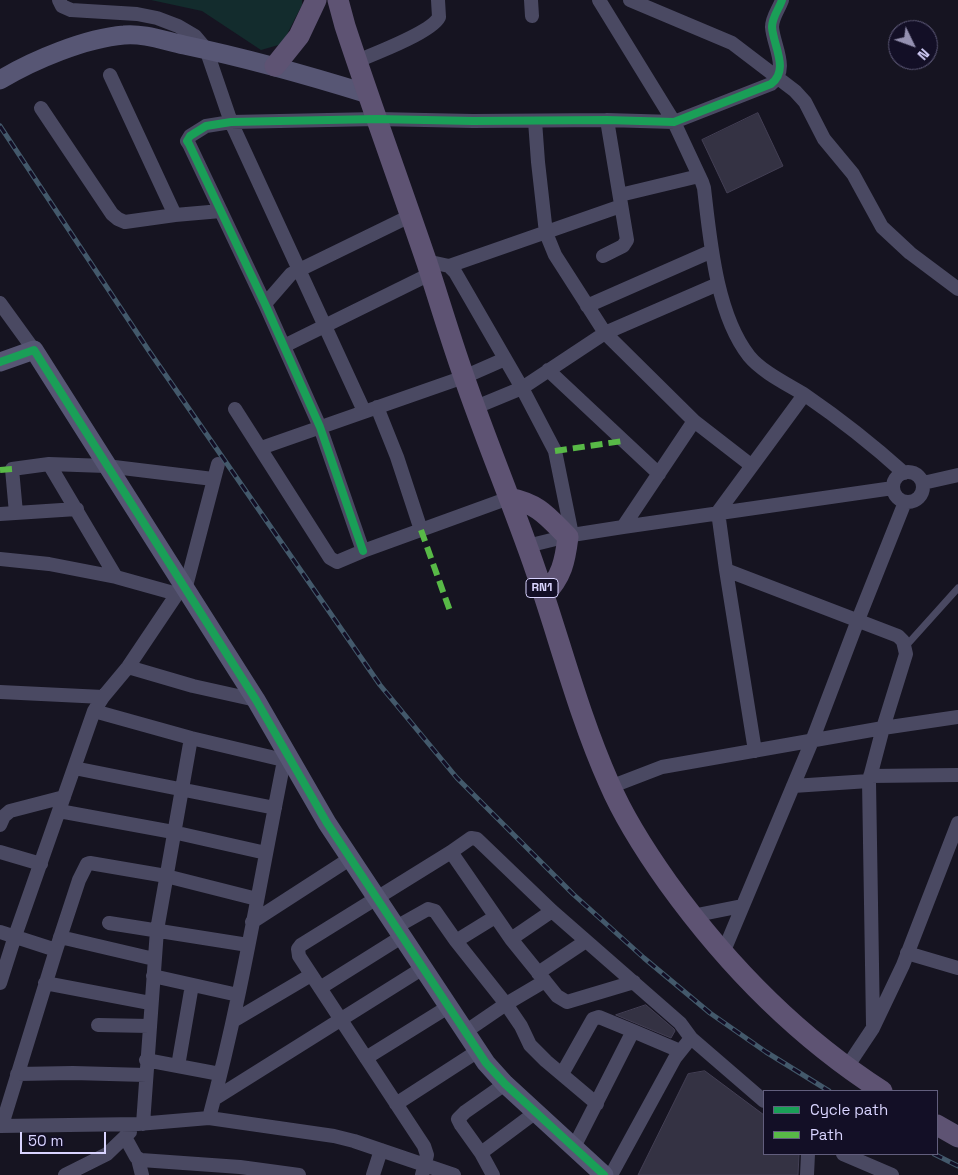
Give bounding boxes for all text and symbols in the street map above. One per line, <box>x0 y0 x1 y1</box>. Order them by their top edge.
north arrow <box>888 20 938 70</box>
text: N <box>914 45 933 64</box>
road number: RN1 <box>526 578 558 598</box>
legend <box>763 1090 938 1155</box>
text: Cycle path <box>810 1100 888 1119</box>
scale bar <box>22 1122 109 1154</box>
text: Path <box>810 1125 843 1144</box>
text: 50 m <box>28 1131 63 1150</box>

